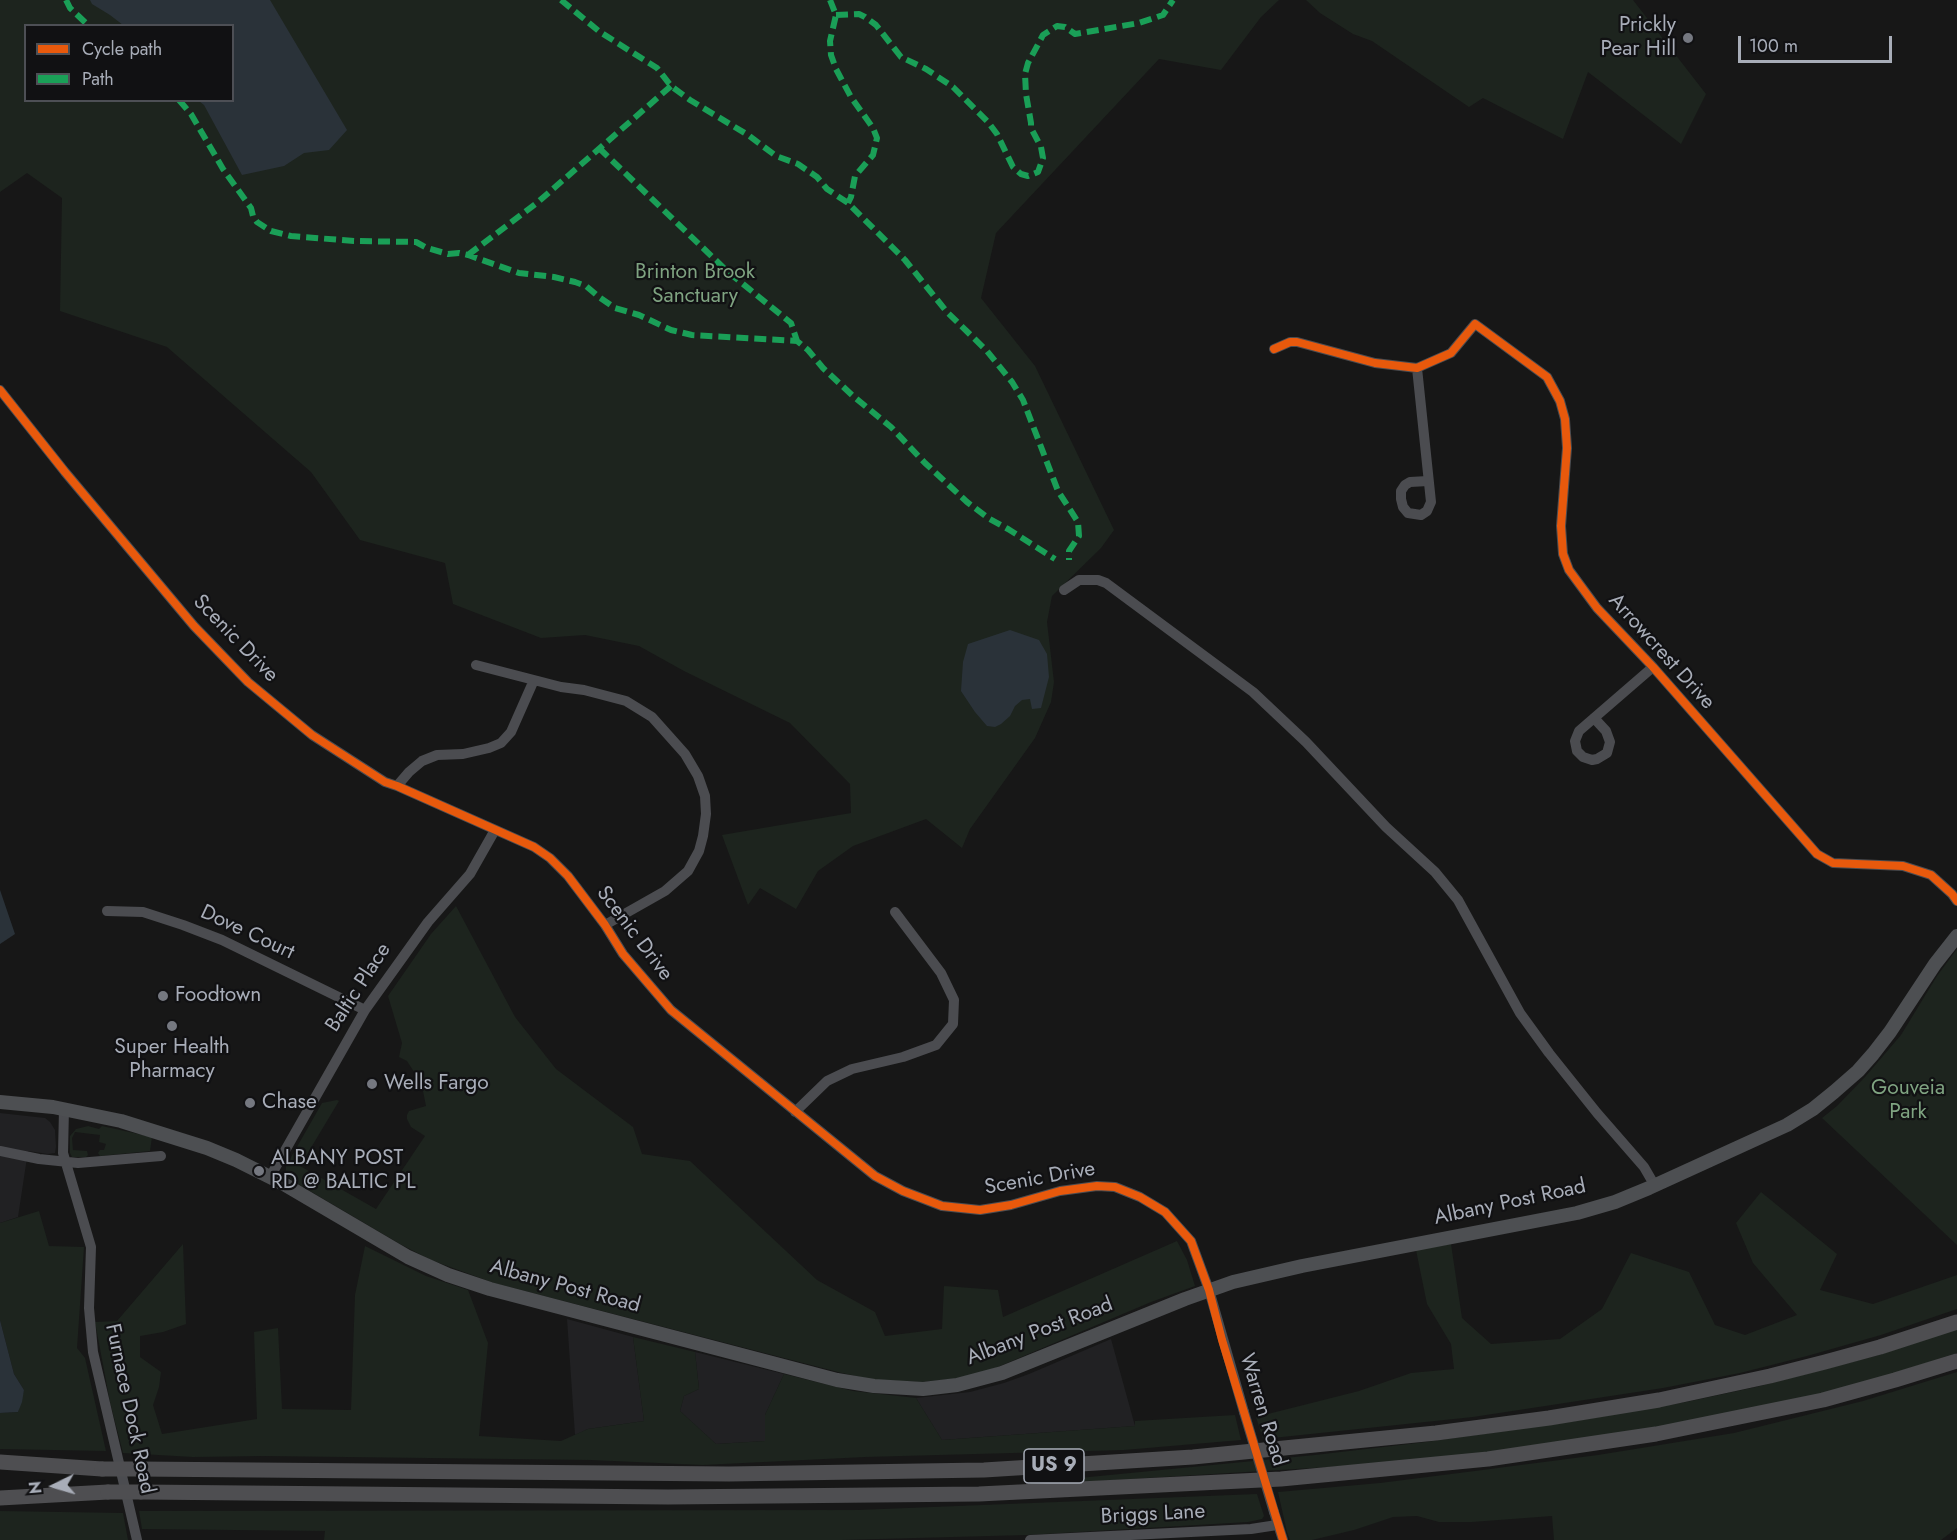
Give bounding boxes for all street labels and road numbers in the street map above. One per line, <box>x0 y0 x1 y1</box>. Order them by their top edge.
street label: Arrowcrest Drive <box>1602 589 1720 715</box>
street label: Scenic Drive <box>187 590 283 688</box>
street label: Scenic Drive <box>590 882 678 986</box>
street label: Dove Court <box>196 900 298 966</box>
street label: Baltic Place <box>321 939 397 1037</box>
street label: Scenic Drive <box>983 1157 1097 1201</box>
street label: Albany Post Road <box>1432 1175 1588 1231</box>
street label: Albany Post Road <box>487 1255 643 1319</box>
street label: Albany Post Road <box>963 1293 1117 1371</box>
street label: Furnace Dock Road <box>99 1322 159 1496</box>
street label: Warren Road <box>1233 1351 1291 1469</box>
road number: US 9 <box>1024 1449 1084 1483</box>
street label: Briggs Lane <box>1100 1500 1206 1530</box>

